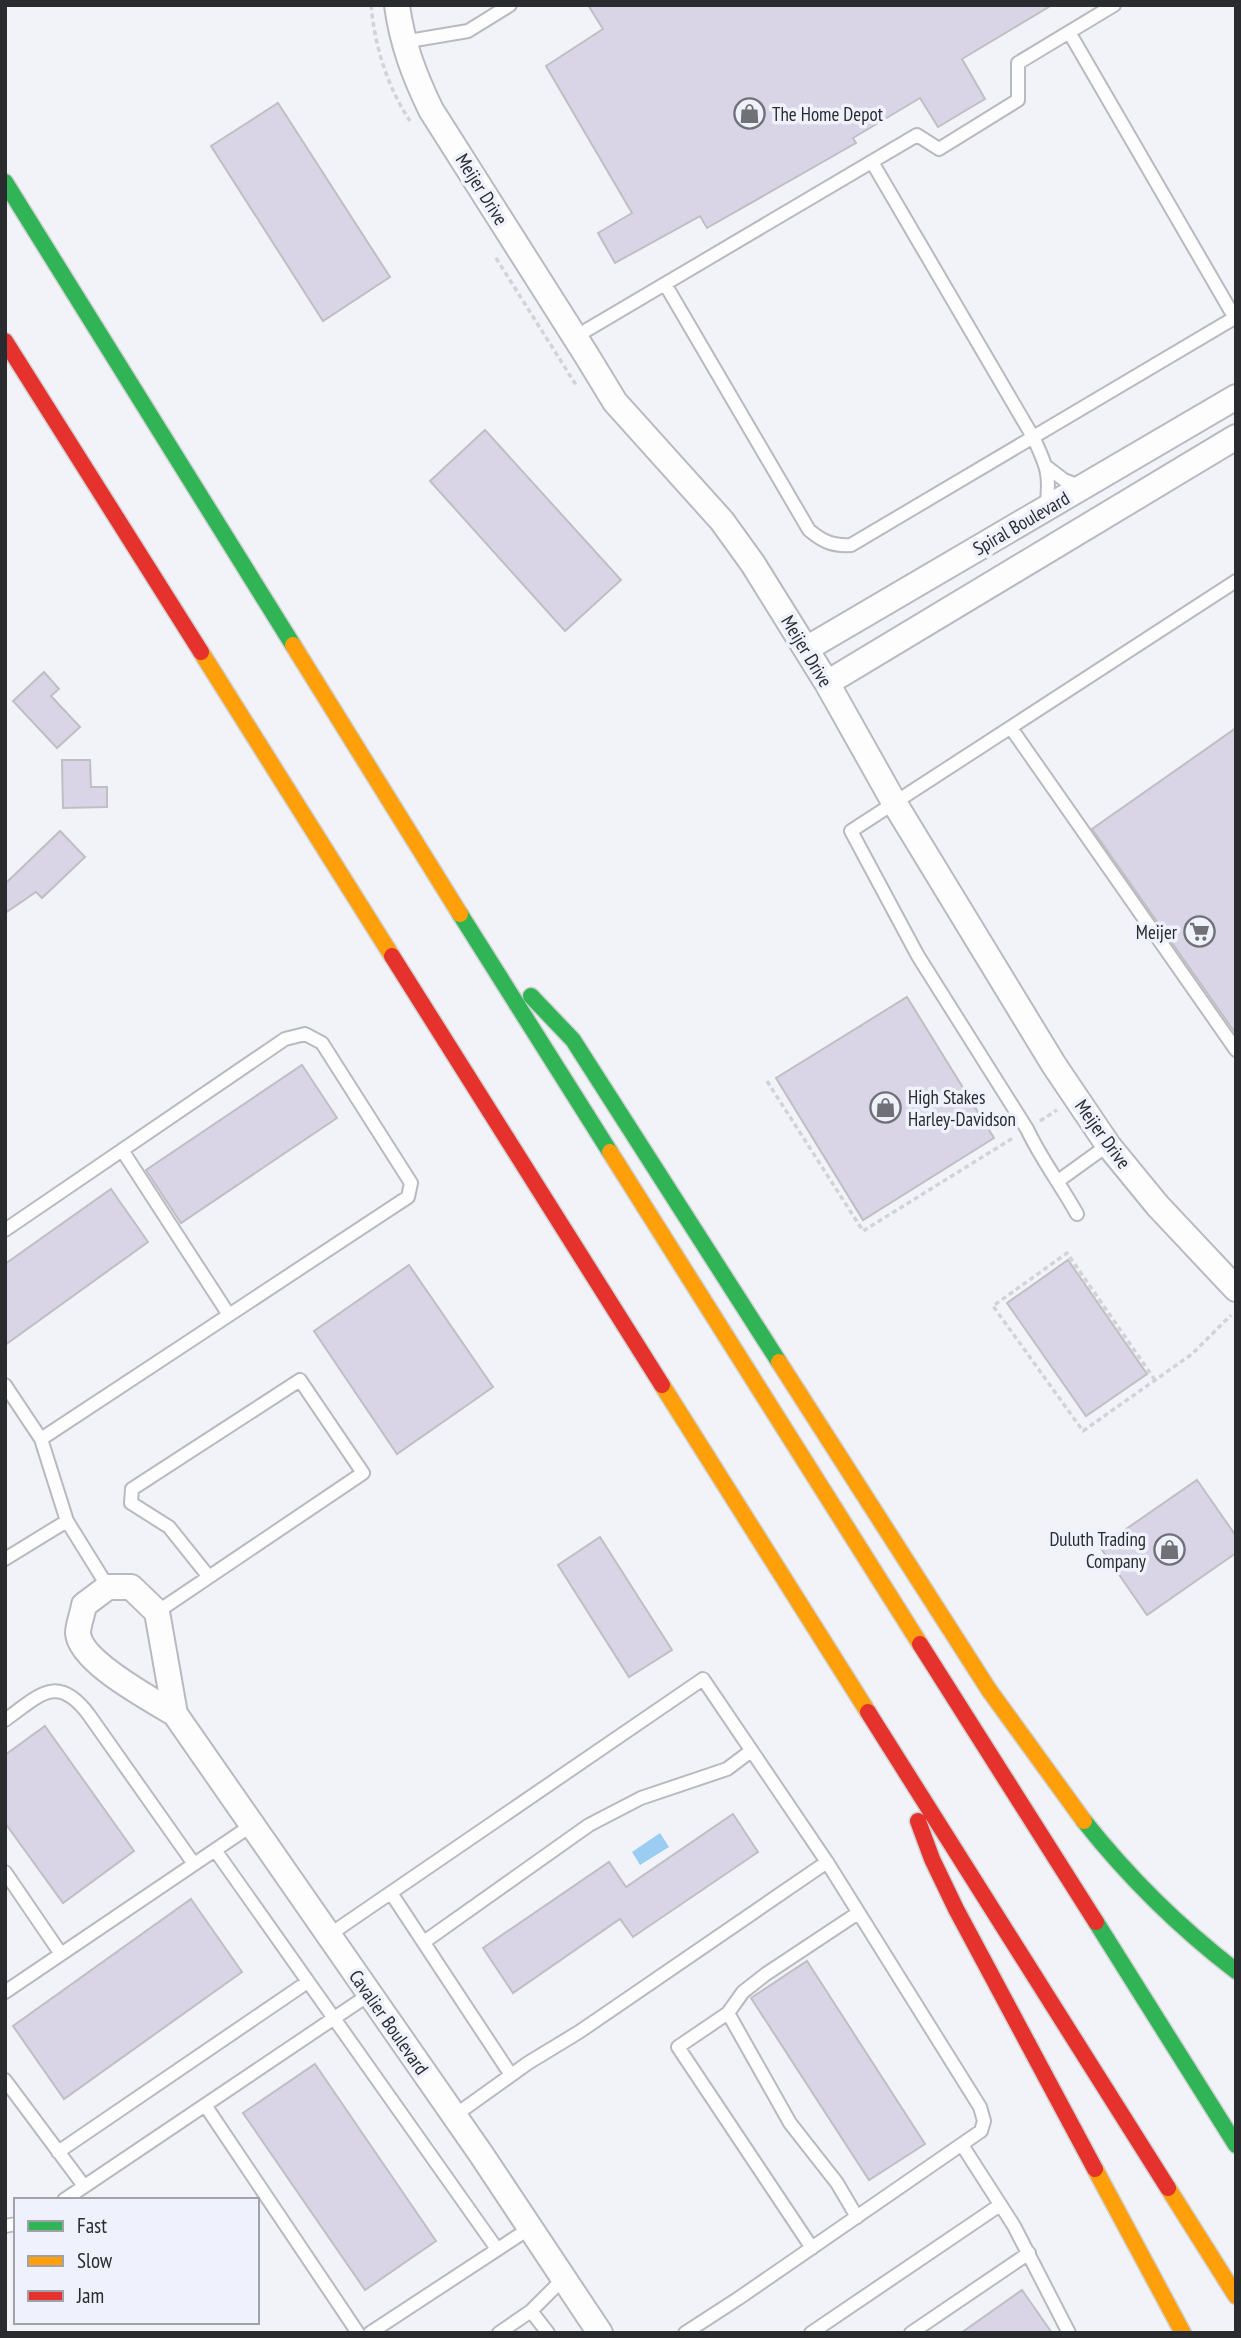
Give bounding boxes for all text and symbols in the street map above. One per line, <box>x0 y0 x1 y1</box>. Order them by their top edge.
shop icon: The Home Depot <box>732 97 766 131</box>
place label: The Home Depot <box>772 102 884 126</box>
street label: Meijer Drive <box>451 149 513 229</box>
street label: Spiral Boulevard <box>968 486 1074 560</box>
street label: Meijer Drive <box>776 611 838 691</box>
supermarket icon: Meijer <box>1183 915 1217 949</box>
place label: Meijer <box>1136 920 1178 944</box>
place label: High Stakes Harley-Davidson <box>908 1085 1016 1131</box>
shop icon: High Stakes Harley-Davidson <box>868 1091 902 1125</box>
street label: Meijer Drive <box>1070 1095 1136 1173</box>
place label: Duluth Trading Company <box>1049 1527 1147 1573</box>
shop icon: Duluth Trading Company <box>1152 1533 1186 1567</box>
street label: Cavalier Boulevard <box>344 1965 434 2079</box>
legend <box>14 2198 259 2324</box>
text: Fast <box>77 2212 107 2239</box>
text: Slow <box>77 2247 113 2274</box>
text: Jam <box>76 2282 104 2309</box>

